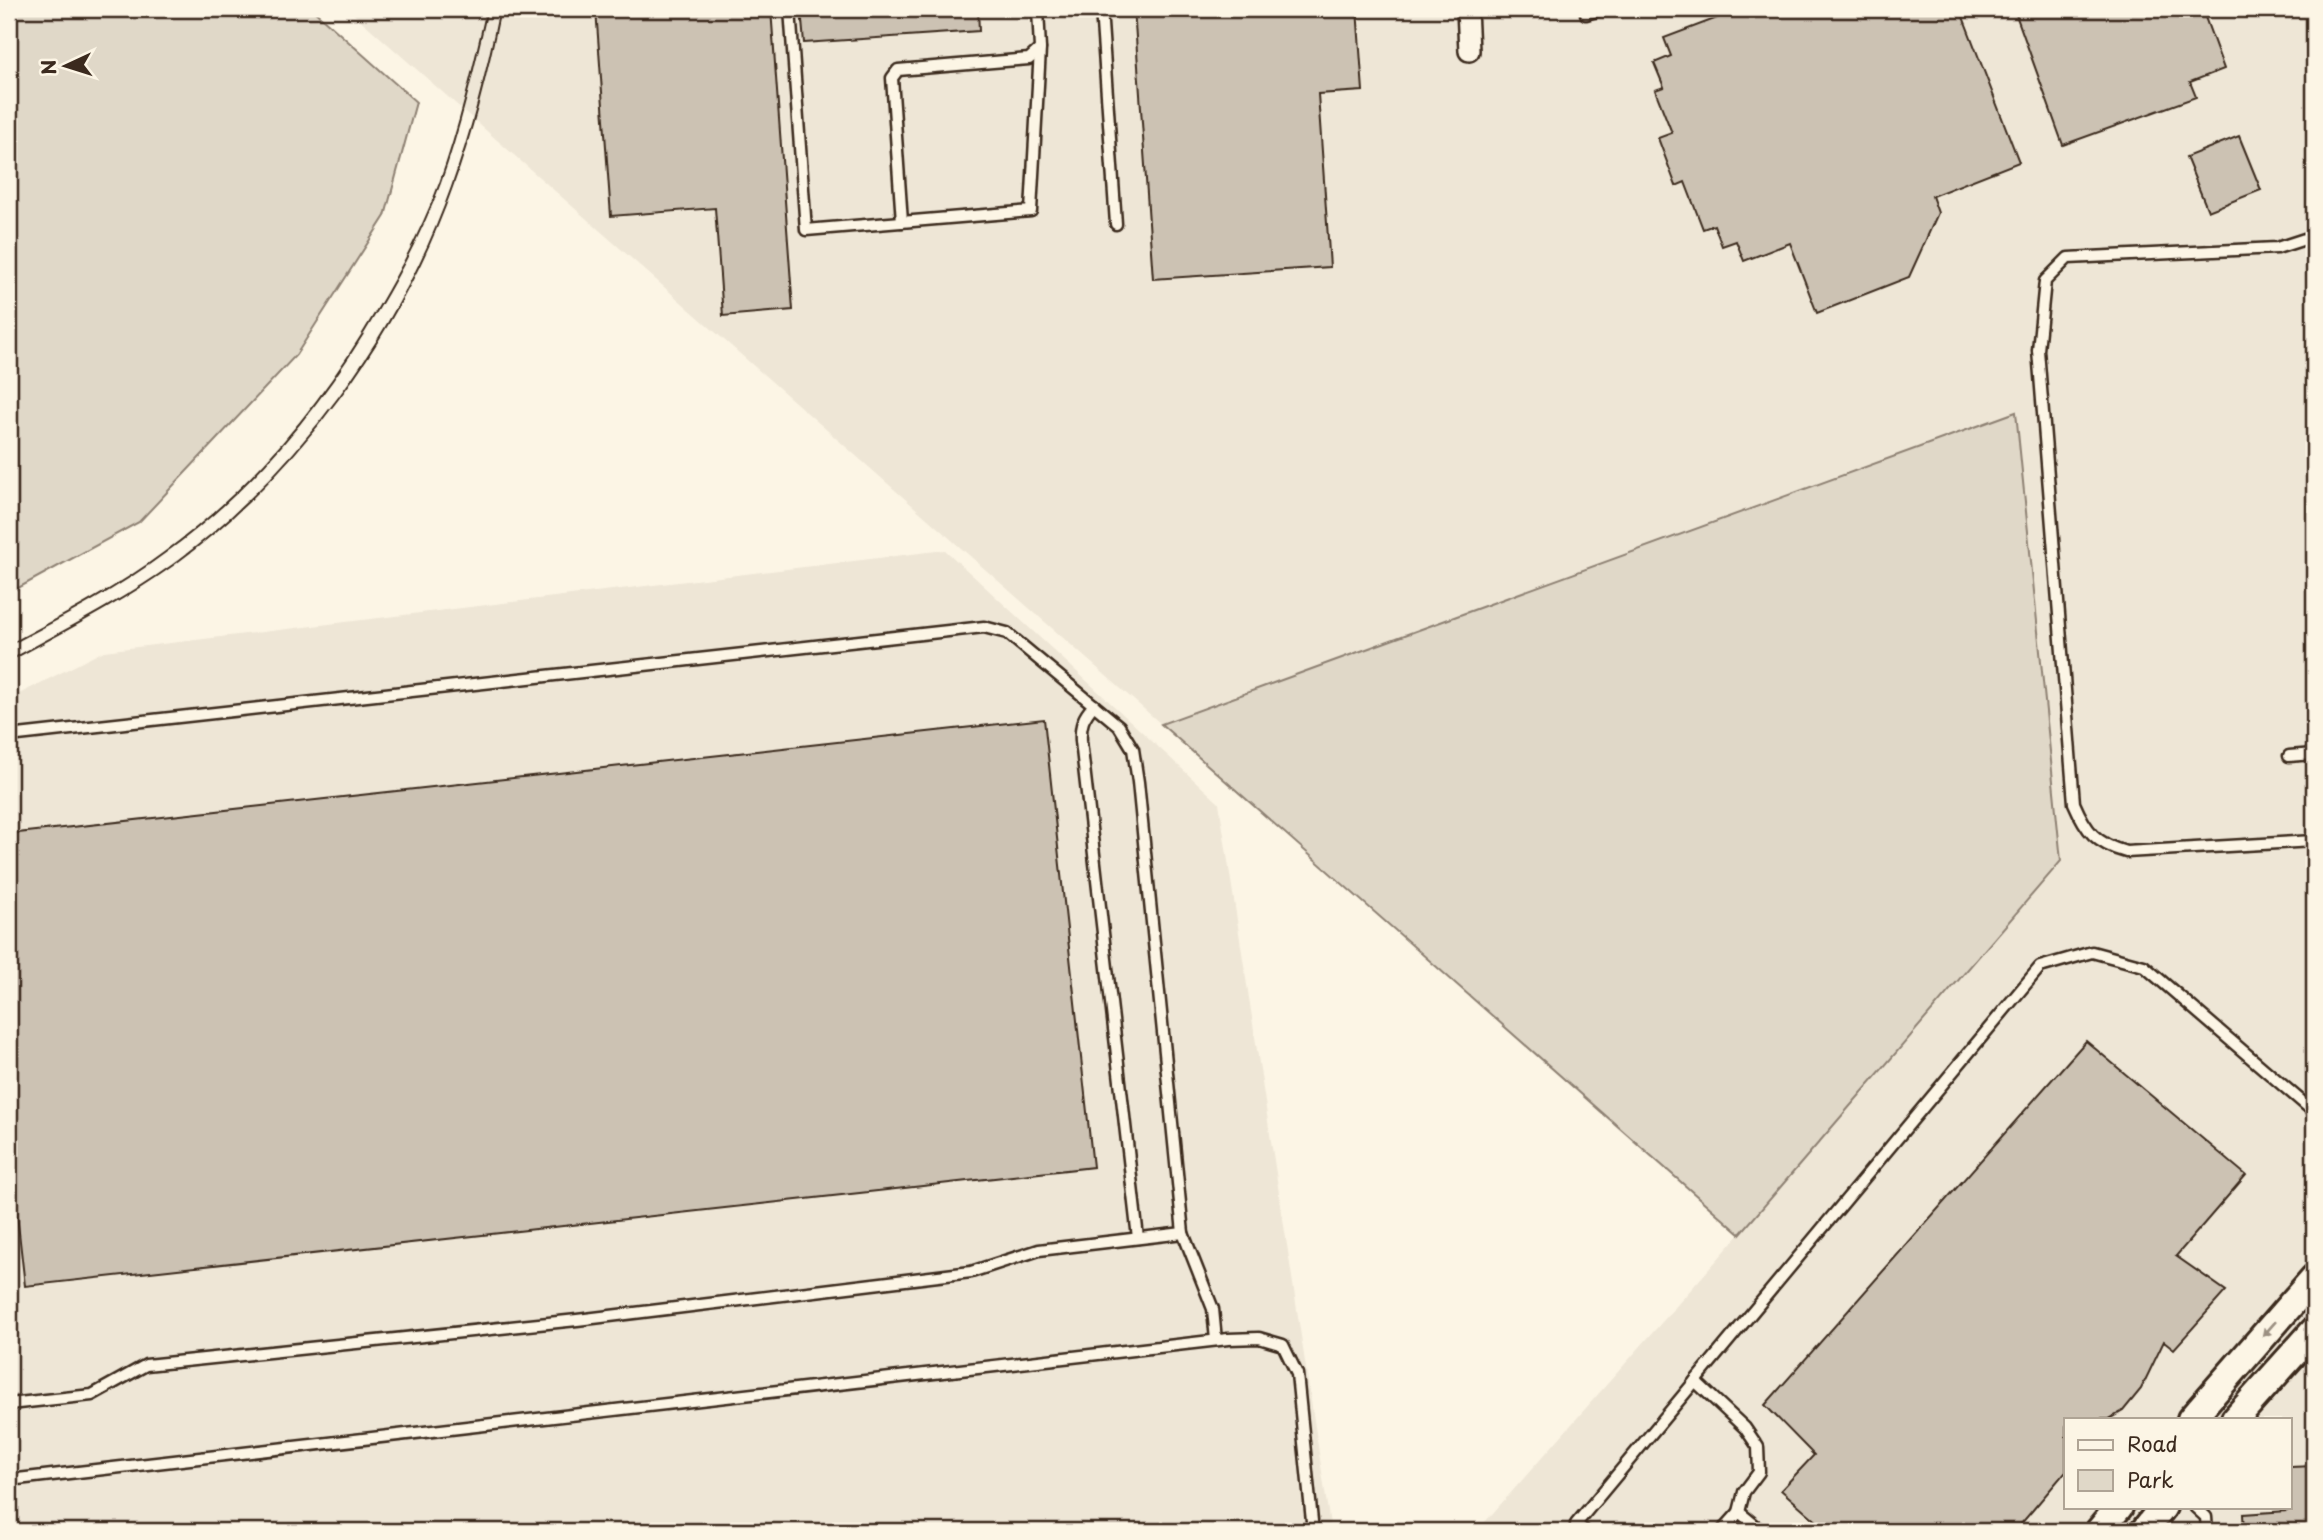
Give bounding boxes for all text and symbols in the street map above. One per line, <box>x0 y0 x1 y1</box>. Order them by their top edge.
north arrow <box>32 32 102 102</box>
text: N <box>34 59 63 76</box>
one-way arrow <box>2261 1320 2277 1338</box>
legend <box>2064 1418 2292 1508</box>
text: Road <box>2127 1427 2178 1459</box>
text: Park <box>2127 1463 2174 1495</box>

